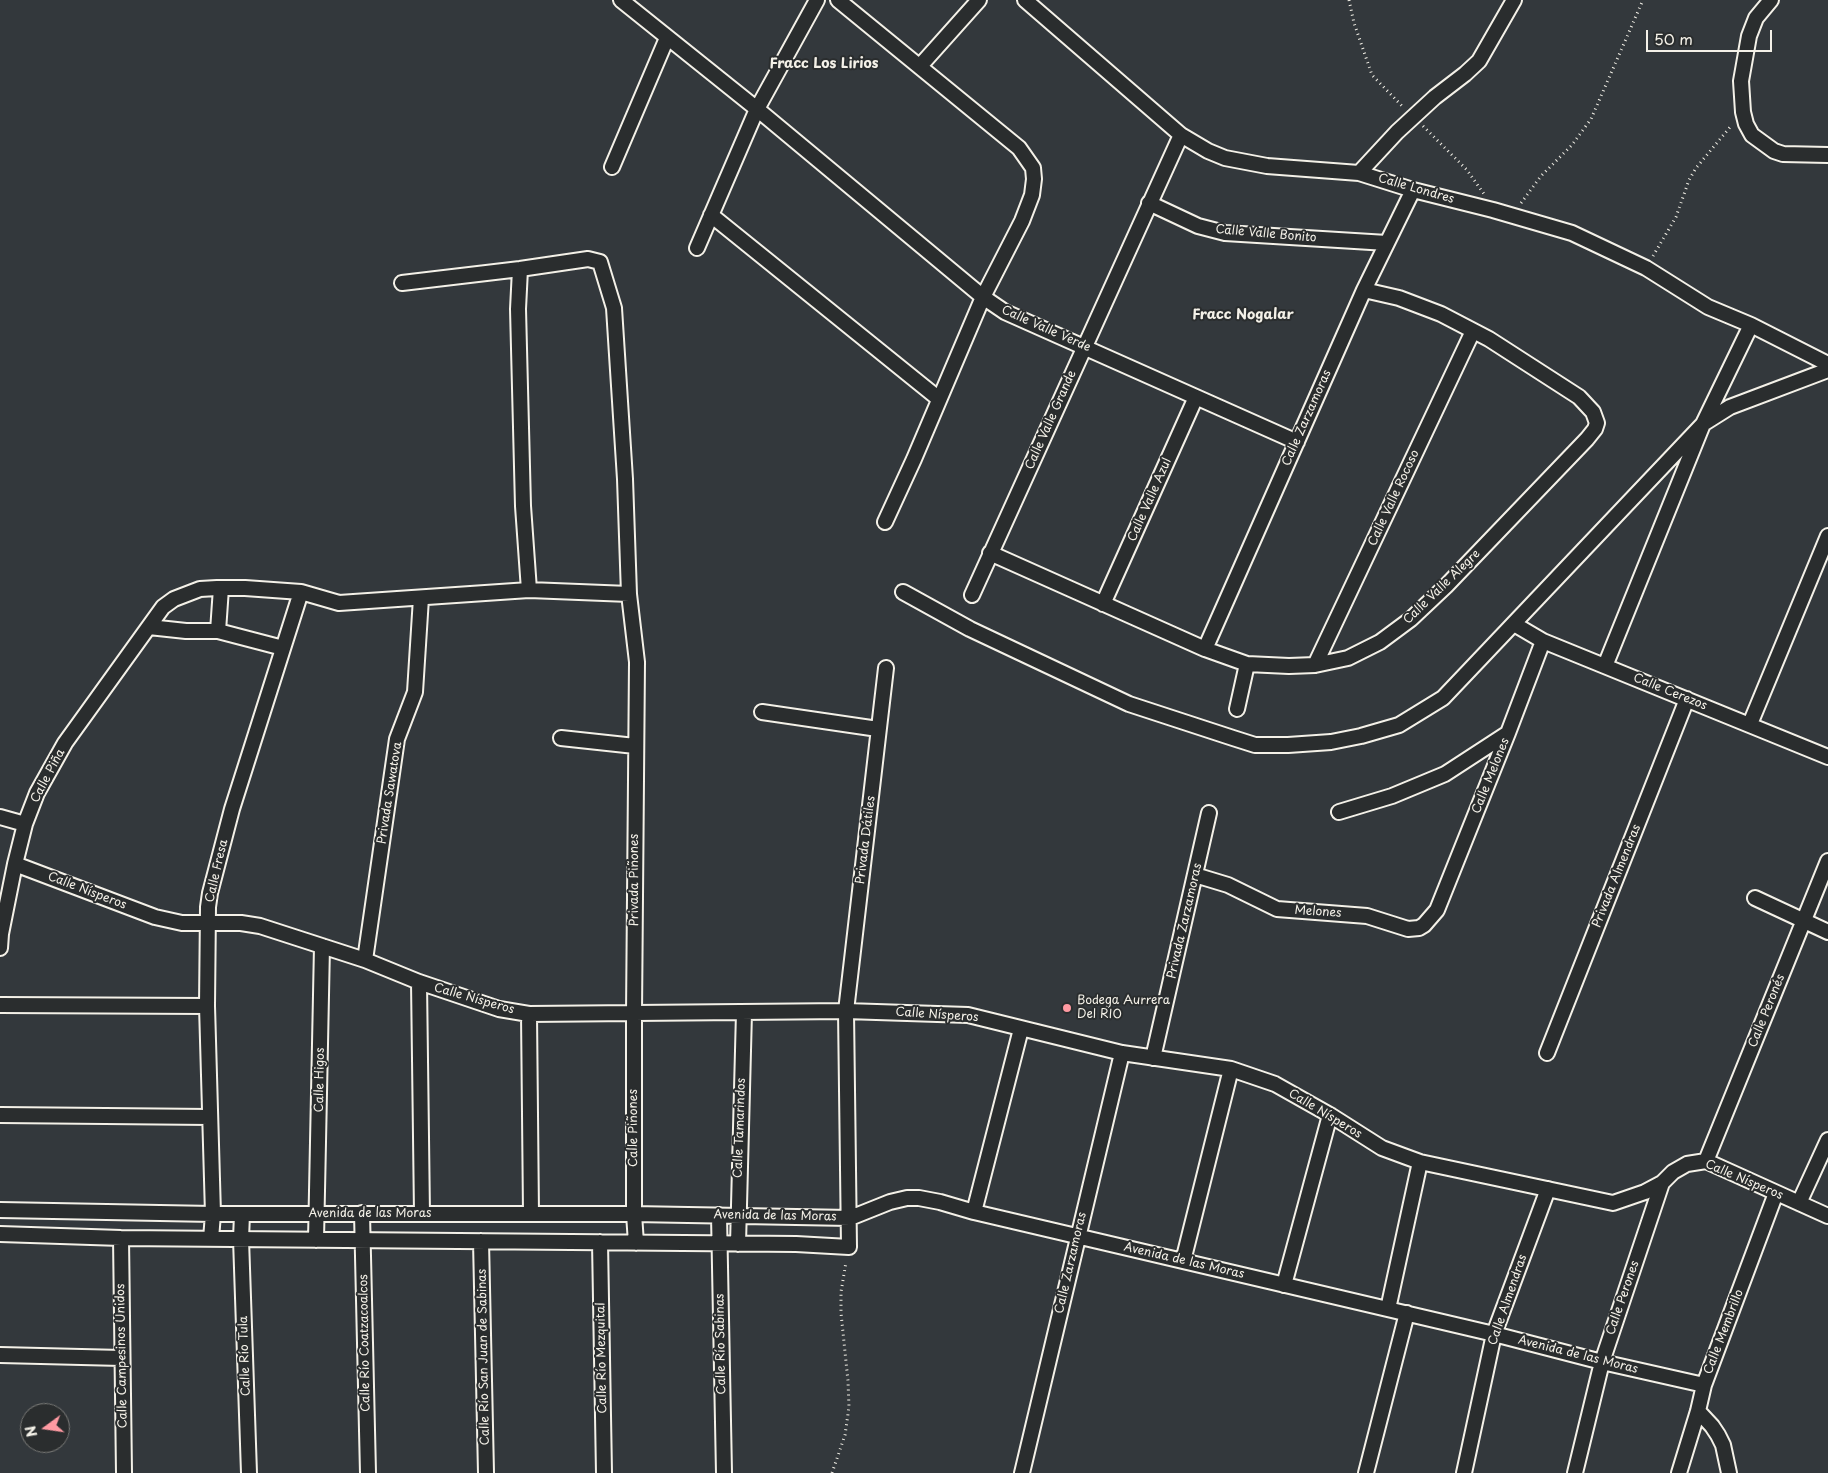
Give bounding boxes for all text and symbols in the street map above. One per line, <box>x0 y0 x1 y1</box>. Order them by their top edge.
scale bar <box>1648 20 1774 52</box>
text: 50 m <box>1654 27 1693 50</box>
district label: Fracc Los Lirios <box>770 56 878 72</box>
street label: Calle Londres <box>1376 171 1456 207</box>
street label: Calle Valle Bonito <box>1215 222 1317 246</box>
street label: Calle Valle Verde <box>999 303 1093 355</box>
district label: Fracc Nogalar <box>1192 307 1294 323</box>
street label: Calle Valle Grande <box>1023 368 1079 472</box>
street label: Calle Zarzamoras <box>1279 368 1335 468</box>
street label: Calle Valle Rocoso <box>1365 448 1423 548</box>
street label: Calle Valle Azul <box>1125 456 1175 544</box>
street label: Calle Valle Alegre <box>1401 547 1483 627</box>
street label: Calle Cerezos <box>1631 671 1709 713</box>
street label: Calle Melones <box>1469 736 1513 816</box>
street label: Privada Sawatova <box>375 741 405 845</box>
street label: Calle Piña <box>28 747 68 805</box>
street label: Privada Dátiles <box>853 795 879 885</box>
street label: Privada Almendras <box>1590 822 1644 930</box>
street label: Privada Piñones <box>628 834 642 926</box>
street label: Calle Fresa <box>203 838 231 904</box>
street label: Privada Zarzamoras <box>1165 862 1205 980</box>
street label: Calle Nísperos <box>46 869 128 913</box>
street label: Melones <box>1294 903 1342 921</box>
street label: Calle Peronés <box>1746 972 1788 1050</box>
street label: Calle Nísperos <box>432 981 516 1017</box>
place label: Bodega Aurrera Del RIO <box>1077 994 1170 1022</box>
marker: Bodega Aurrera Del RIO <box>1061 1002 1073 1014</box>
street label: Calle Nísperos <box>895 1005 979 1025</box>
street label: Calle Higos <box>312 1047 328 1113</box>
street label: Calle Tamarindos <box>731 1078 749 1178</box>
street label: Calle Nísperos <box>1286 1086 1364 1142</box>
street label: Calle Piñones <box>627 1089 641 1167</box>
street label: Calle Nísperos <box>1703 1157 1785 1203</box>
street label: Avenida de las Moras <box>308 1207 432 1221</box>
street label: Avenida de las Moras <box>713 1208 837 1224</box>
street label: Calle Zarzamoras <box>1052 1211 1090 1315</box>
street label: Avenida de las Moras <box>1122 1240 1246 1282</box>
street label: Calle Almendras <box>1486 1253 1530 1347</box>
street label: Calle Perones <box>1604 1259 1642 1337</box>
street label: Calle Río San Juan de Sabinas <box>475 1269 493 1445</box>
street label: Calle Río Coatzacoalcos <box>357 1274 373 1412</box>
street label: Calle Campesinos Unidos <box>114 1283 130 1429</box>
street label: Calle Membrillo <box>1701 1288 1747 1376</box>
street label: Calle Río Sabinas <box>713 1293 729 1395</box>
street label: Calle Río Mezquital <box>594 1302 610 1414</box>
street label: Calle Río Tula <box>236 1316 254 1396</box>
street label: Avenida de las Moras <box>1517 1333 1639 1377</box>
north arrow <box>20 1403 70 1453</box>
text: N <box>19 1424 42 1439</box>

